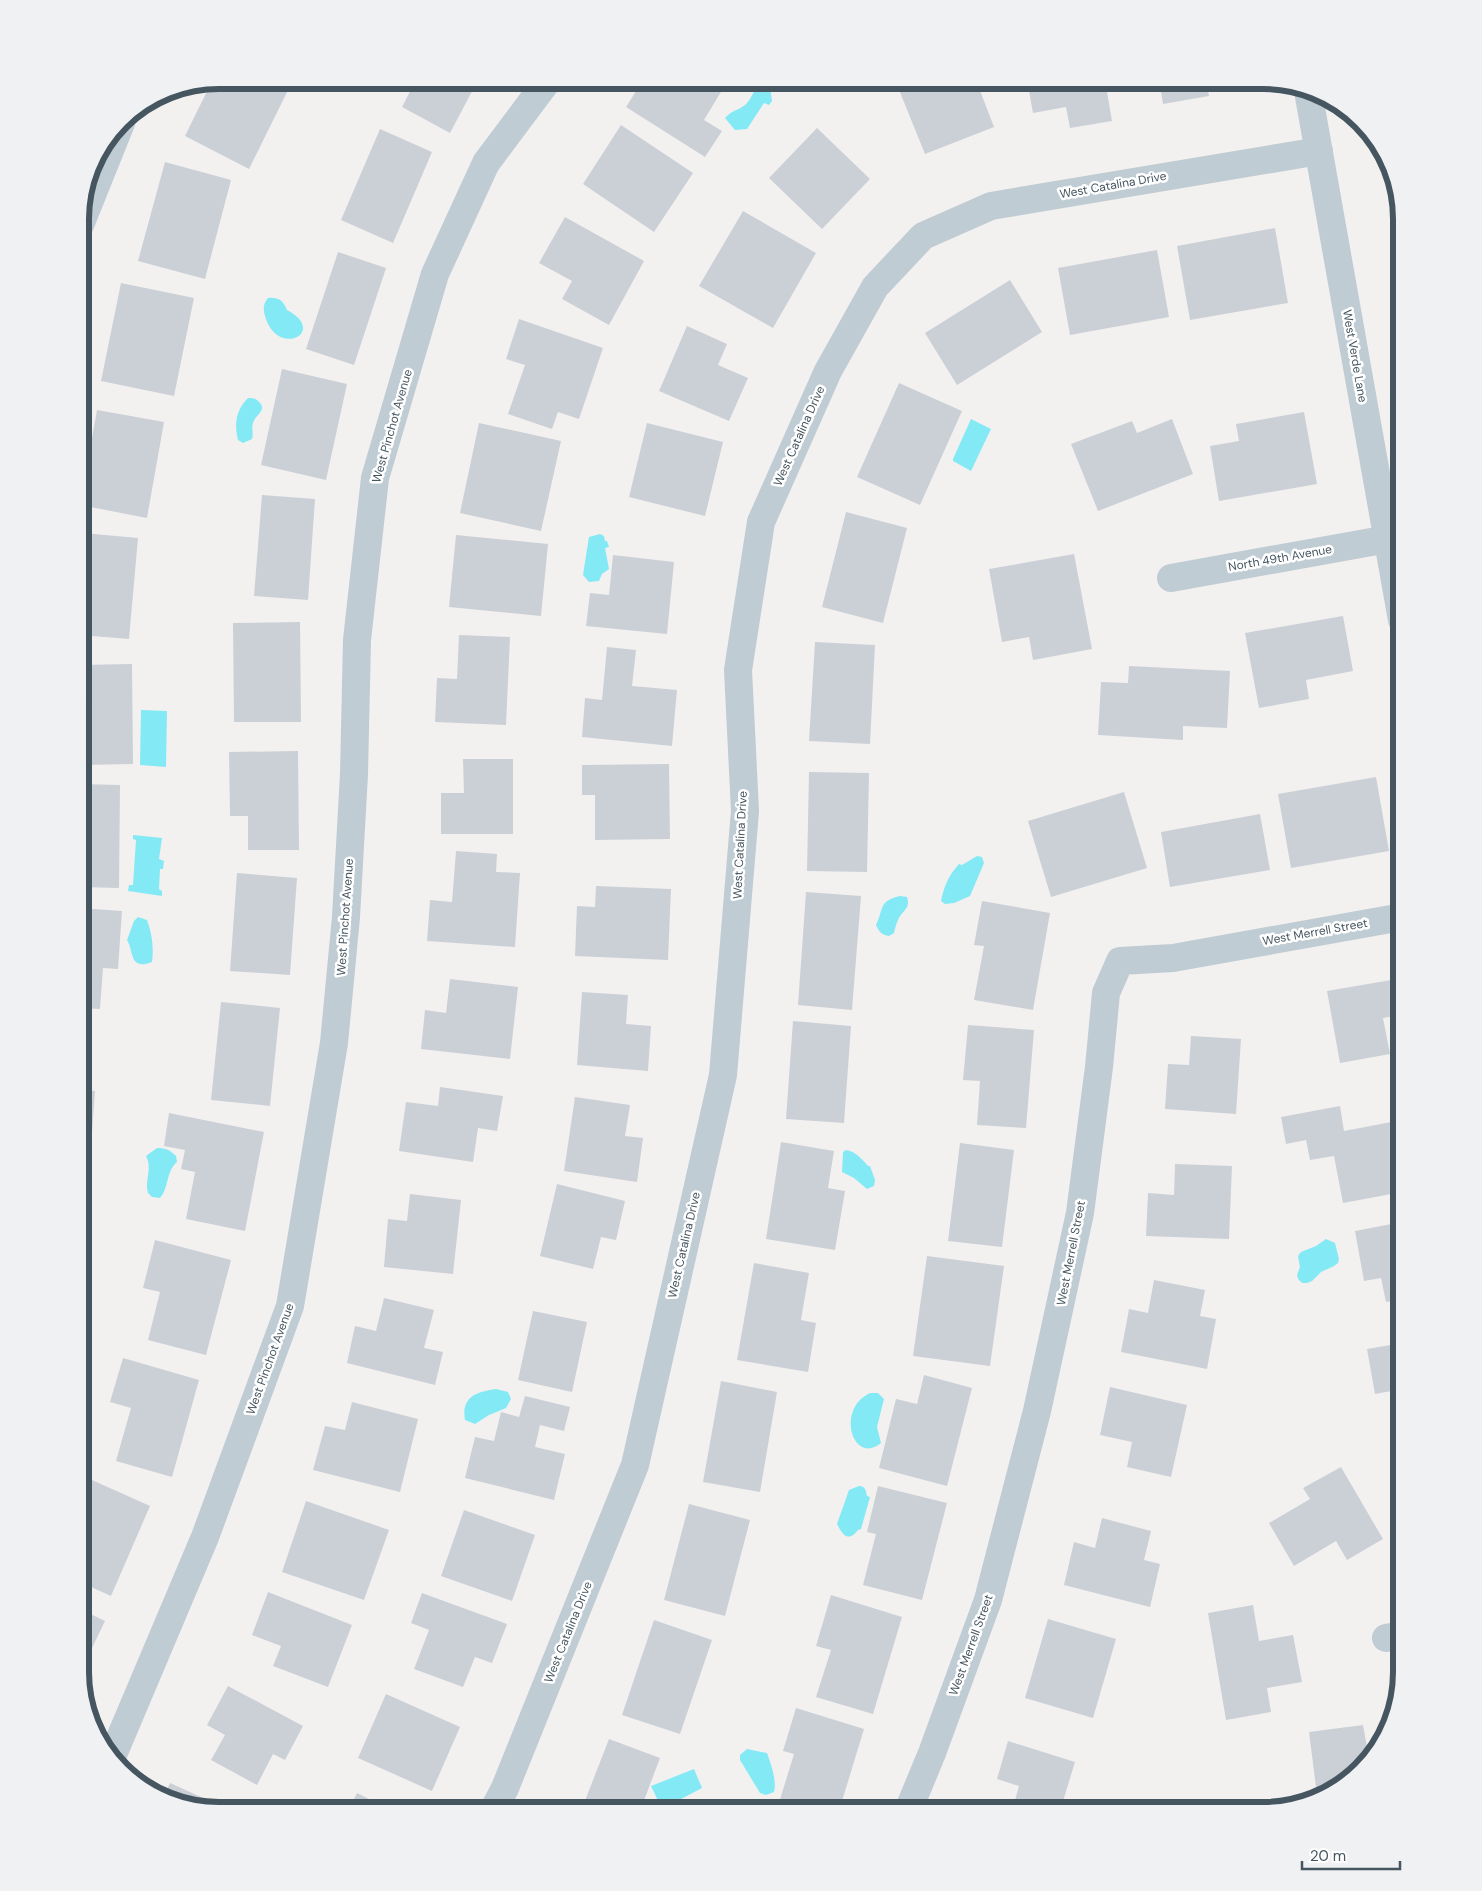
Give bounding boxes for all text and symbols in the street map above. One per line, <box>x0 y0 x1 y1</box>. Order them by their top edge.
street label: West Catalina Drive <box>1058 168 1168 202</box>
street label: West Verde Lane <box>1339 308 1371 404</box>
street label: West Pinchot Avenue <box>368 367 416 485</box>
street label: West Catalina Drive <box>770 383 828 489</box>
street label: North 49th Avenue <box>1227 541 1333 575</box>
street label: West Catalina Drive <box>729 790 751 899</box>
street label: West Pinchot Avenue <box>333 858 357 976</box>
street label: West Merrell Street <box>1261 915 1369 949</box>
street label: West Catalina Drive <box>664 1190 704 1300</box>
street label: West Merrell Street <box>1053 1199 1089 1307</box>
street label: West Pinchot Avenue <box>242 1301 298 1417</box>
street label: West Catalina Drive <box>540 1579 596 1685</box>
street label: West Merrell Street <box>945 1592 997 1698</box>
scale bar <box>1302 1838 1400 1870</box>
text: 20 m <box>1310 1846 1346 1866</box>

